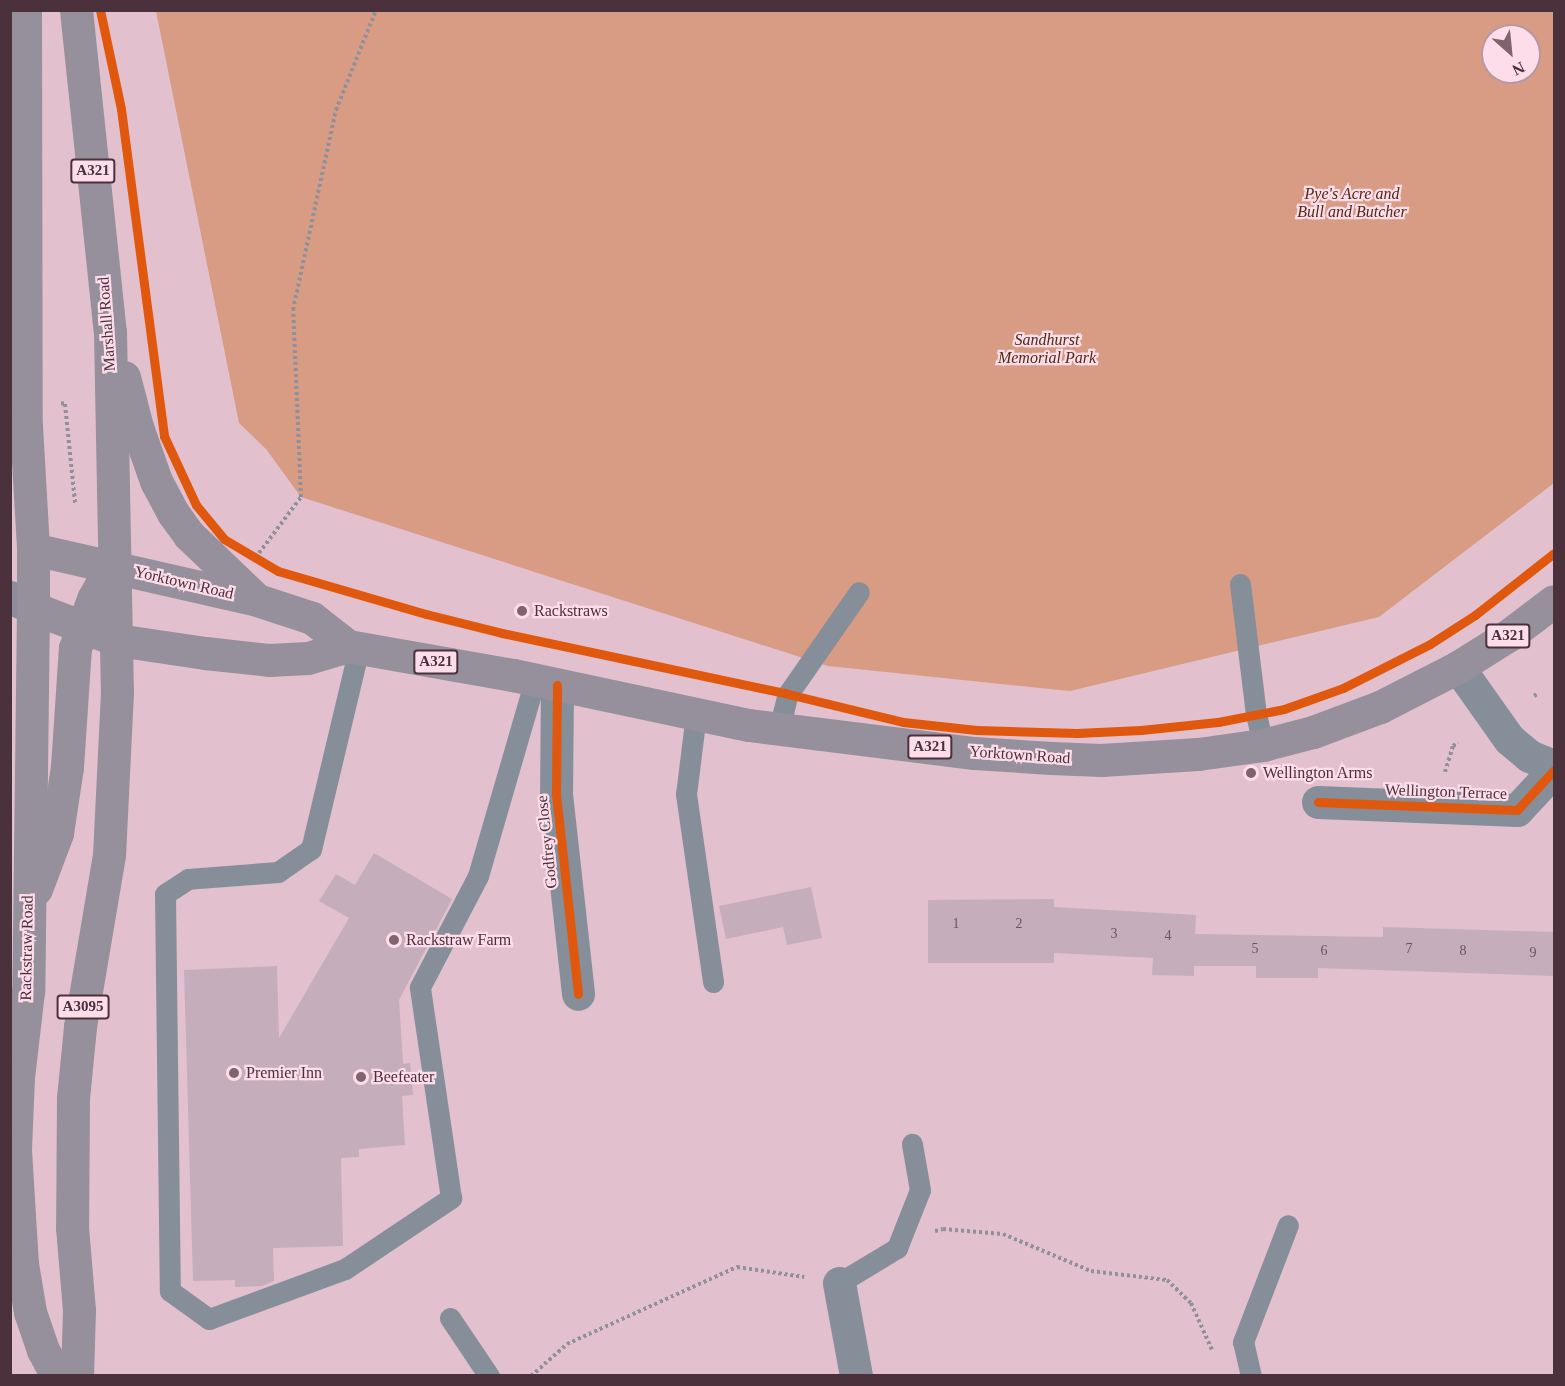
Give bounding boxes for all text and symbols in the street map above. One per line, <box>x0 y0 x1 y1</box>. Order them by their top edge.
north arrow <box>1481 24 1541 84</box>
text: N <box>1509 59 1528 79</box>
road number: A321 <box>69 159 117 183</box>
park label: Pye's Acre and Bull and Butcher <box>1297 184 1407 222</box>
street label: Marshall Road <box>94 276 120 372</box>
park label: Sandhurst Memorial Park <box>998 330 1096 368</box>
street label: Yorktown Road <box>133 562 235 604</box>
place label: Rackstraws <box>534 601 608 621</box>
marker: Rackstraws <box>515 604 529 618</box>
road number: A321 <box>1484 624 1532 648</box>
road number: A321 <box>412 650 460 674</box>
road number: A321 <box>906 735 954 759</box>
street label: Yorktown Road <box>969 742 1071 768</box>
place label: Wellington Arms <box>1263 763 1373 783</box>
marker: Wellington Arms <box>1244 766 1258 780</box>
street label: Wellington Terrace <box>1384 780 1508 804</box>
street label: Godfrey Close <box>533 794 561 890</box>
street label: Rackstraw Road <box>16 895 38 1001</box>
house number: 1 <box>952 916 960 932</box>
house number: 2 <box>1016 916 1023 932</box>
house number: 3 <box>1110 926 1118 942</box>
house number: 4 <box>1164 928 1172 944</box>
place label: Rackstraw Farm <box>406 930 511 950</box>
marker: Rackstraw Farm <box>387 933 401 947</box>
house number: 5 <box>1252 941 1258 957</box>
house number: 7 <box>1406 941 1412 957</box>
house number: 6 <box>1320 943 1328 959</box>
house number: 8 <box>1460 943 1466 959</box>
house number: 9 <box>1530 945 1536 961</box>
road number: A3095 <box>56 995 110 1019</box>
place label: Premier Inn <box>246 1063 322 1083</box>
marker: Premier Inn <box>227 1066 241 1080</box>
place label: Beefeater <box>373 1067 434 1087</box>
marker: Beefeater <box>354 1070 368 1084</box>

